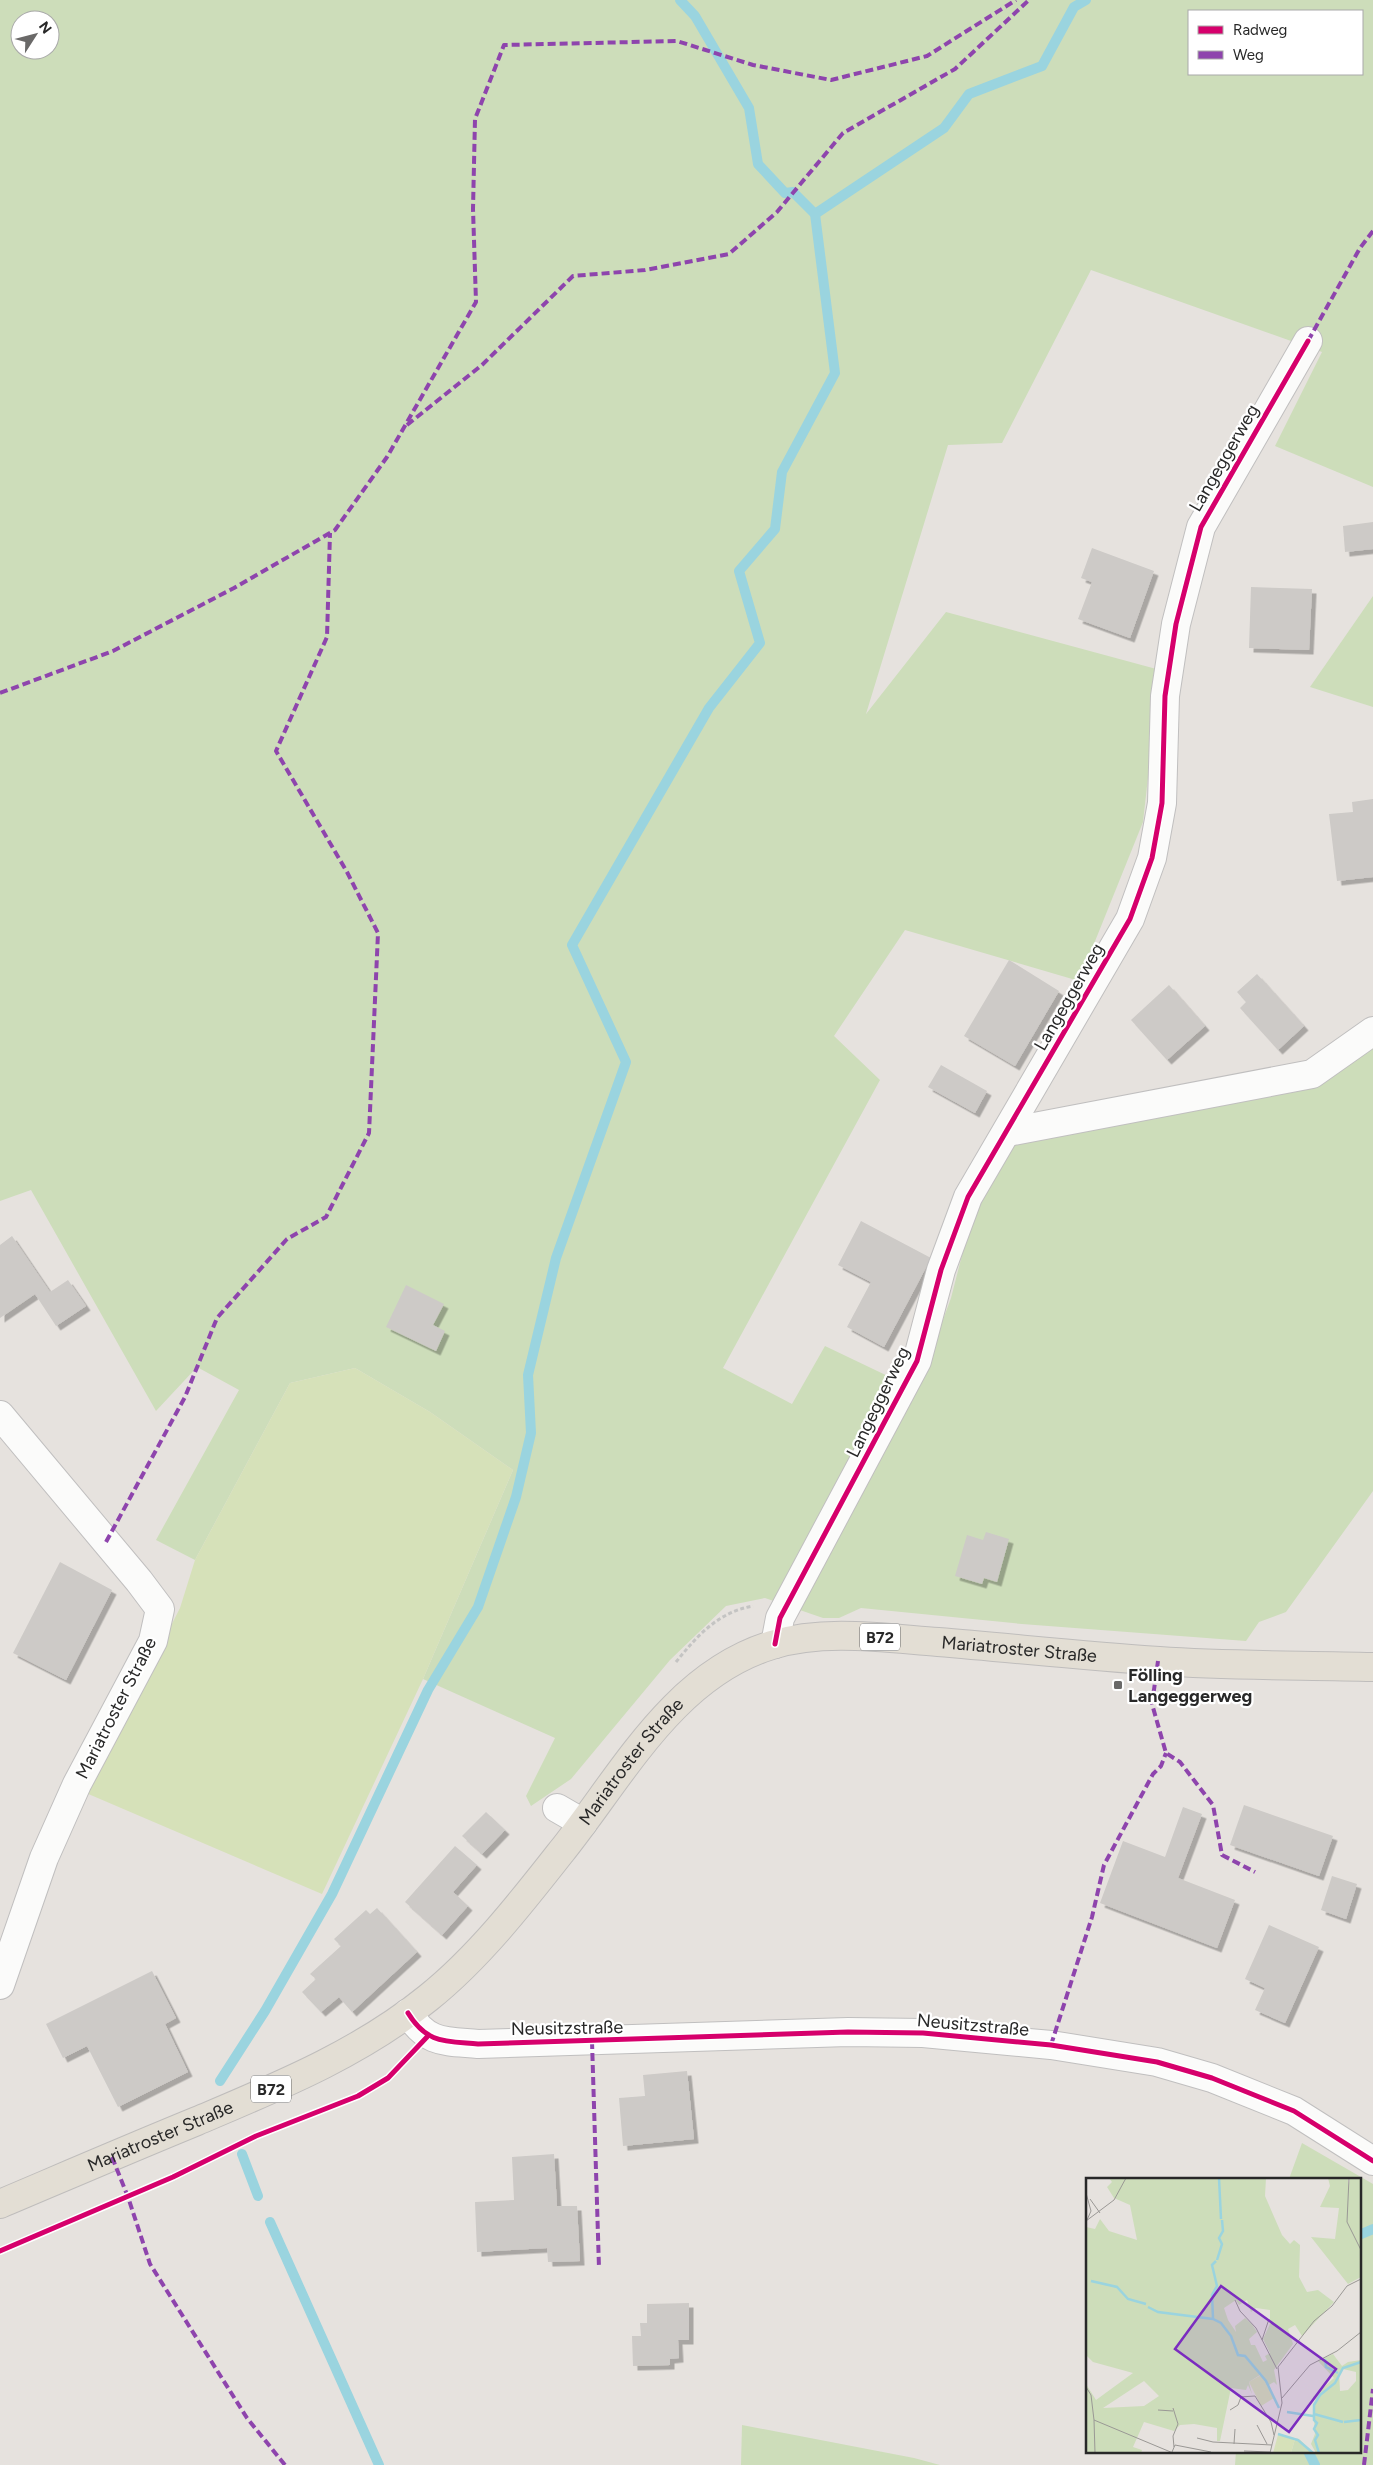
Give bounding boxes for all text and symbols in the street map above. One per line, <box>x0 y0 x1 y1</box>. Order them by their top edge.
north arrow <box>10 10 60 60</box>
legend <box>1188 10 1363 75</box>
text: N <box>35 18 55 37</box>
text: Radweg <box>1233 21 1287 39</box>
text: Weg <box>1233 46 1264 64</box>
street label: Langeggerweg <box>1184 400 1264 516</box>
street label: Langeggerweg <box>1029 939 1109 1055</box>
street label: Langeggerweg <box>842 1343 914 1461</box>
road number: B72 <box>860 1624 900 1650</box>
street label: Mariatroster Straße <box>941 1631 1098 1667</box>
street label: Mariatroster Straße <box>71 1633 161 1782</box>
place label: Fölling Langeggerweg <box>1128 1664 1252 1707</box>
marker: Fölling Langeggerweg <box>1112 1679 1124 1691</box>
street label: Mariatroster Straße <box>574 1693 688 1829</box>
street label: Neusitzstraße <box>916 2009 1030 2041</box>
street label: Neusitzstraße <box>511 2016 624 2040</box>
road number: B72 <box>251 2076 291 2102</box>
street label: Mariatroster Straße <box>84 2096 237 2177</box>
inset map <box>1086 2178 1360 2452</box>

